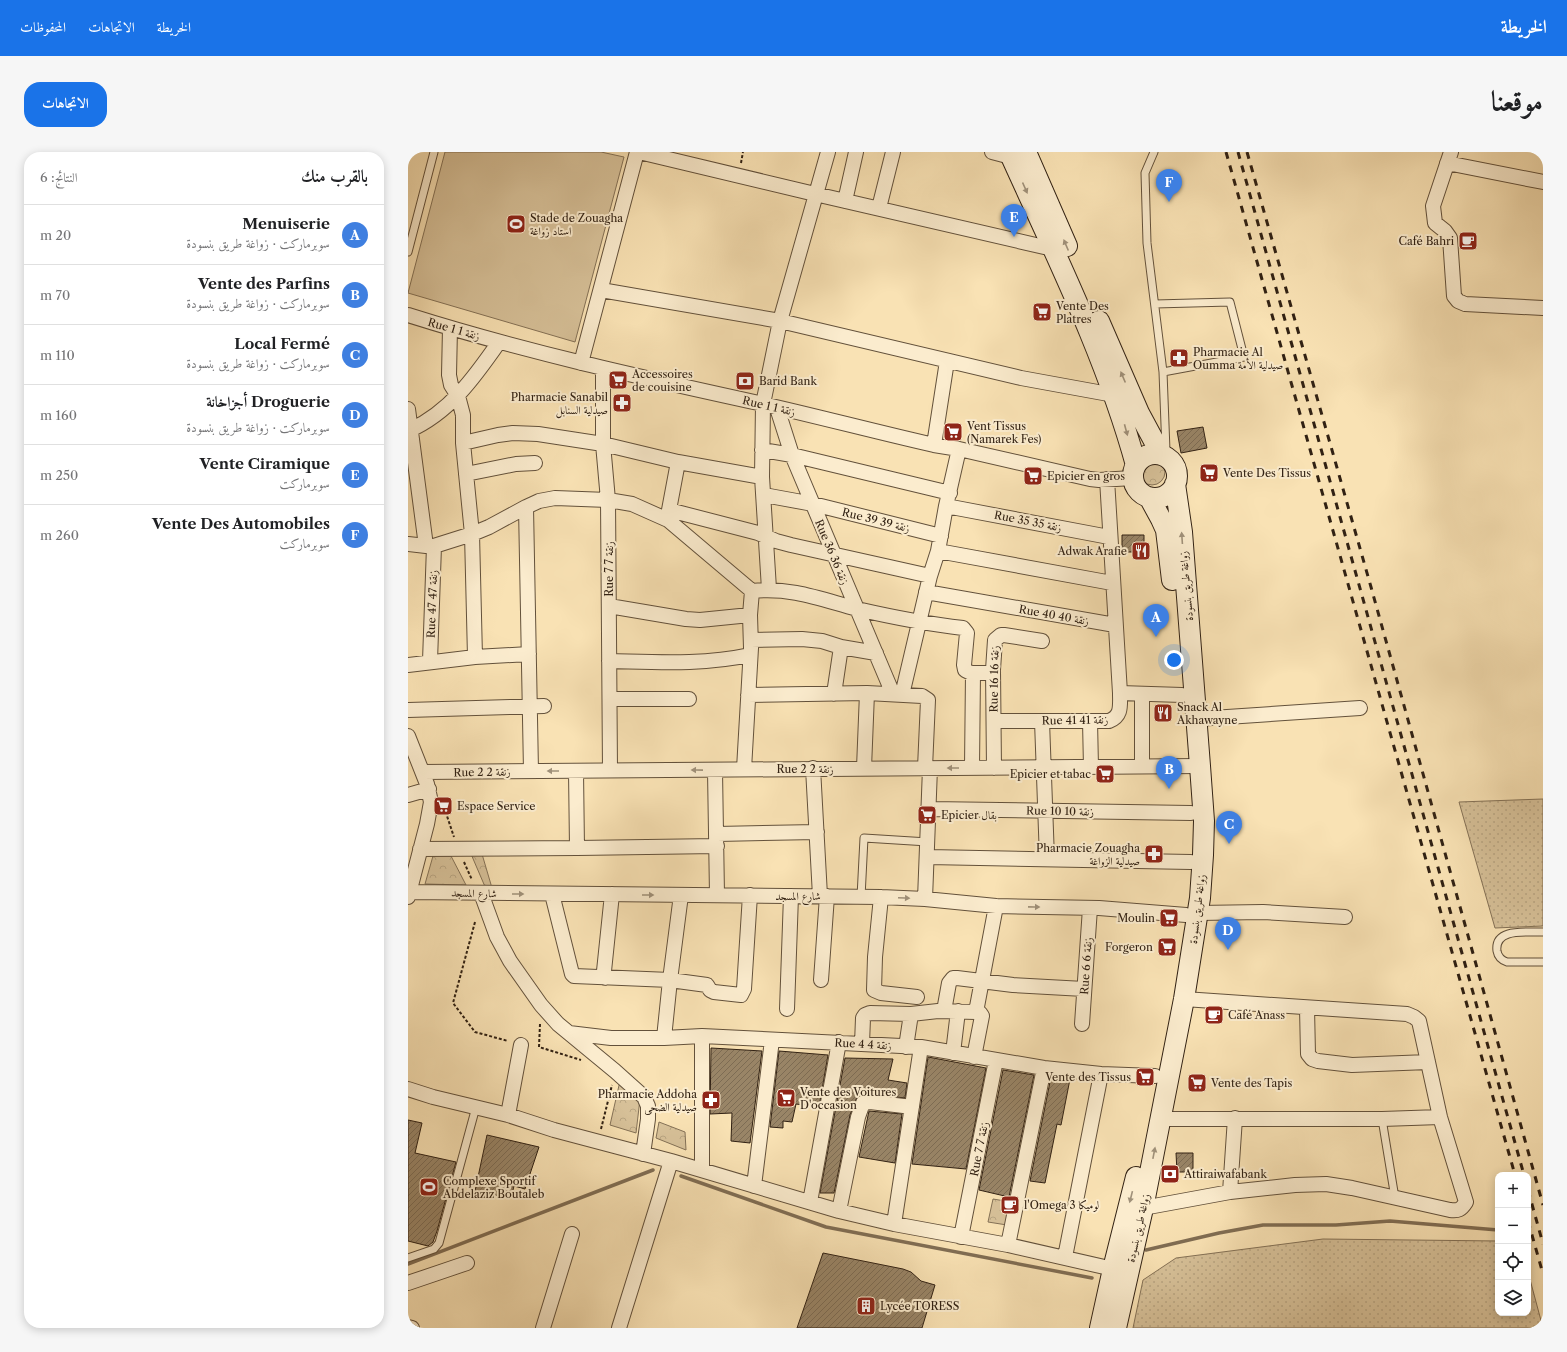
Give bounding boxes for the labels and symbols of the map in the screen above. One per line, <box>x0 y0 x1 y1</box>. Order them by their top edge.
pin: F <box>1156 169 1182 202</box>
one-way arrow <box>1022 182 1028 193</box>
pin: E <box>1001 204 1027 237</box>
place label: Stade de Zouagha استاد زواغة <box>530 211 623 238</box>
sports icon: Stade de Zouagha استاد زواغة <box>505 213 527 235</box>
cafe icon: Café Bahri <box>1457 230 1479 252</box>
place label: Café Bahri <box>1398 234 1455 248</box>
one-way arrow <box>1063 239 1069 250</box>
place label: Vente Des Platres <box>1055 299 1109 326</box>
supermarket icon: Vente Des Platres <box>1031 301 1053 323</box>
street label: Rue 1 زنقة 1 <box>426 315 482 343</box>
place label: Pharmacie Al Oumma صيدلية الأمة <box>1193 345 1283 372</box>
pharmacy icon: Pharmacie Al Oumma صيدلية الأمة <box>1168 347 1190 369</box>
place label: Accessoires de couisine <box>631 367 693 394</box>
supermarket icon: Accessoires de couisine <box>607 369 629 391</box>
bank icon: Barid Bank <box>734 370 756 392</box>
one-way arrow <box>1120 372 1126 383</box>
place label: Barid Bank <box>759 374 817 388</box>
place label: Pharmacie Sanabil صيدلية السنابل <box>511 390 609 419</box>
pharmacy icon: Pharmacie Sanabil صيدلية السنابل <box>611 392 633 414</box>
street label: Rue 1 زنقة 1 <box>741 393 797 419</box>
place label: Vent Tissus (Namarek Fes) <box>966 419 1041 446</box>
supermarket icon: Vent Tissus (Namarek Fes) <box>942 421 964 443</box>
one-way arrow <box>1123 424 1129 436</box>
supermarket icon: Vente Des Tissus <box>1198 462 1220 484</box>
supermarket icon: Epicier en gros <box>1022 465 1044 487</box>
place label: Vente Des Tissus <box>1222 466 1311 480</box>
place label: Epicier en gros <box>1047 469 1125 483</box>
street label: Rue 39 زنقة 39 <box>841 505 911 535</box>
street label: Rue 35 زنقة 35 <box>993 508 1063 534</box>
street label: Rue 36 زنقة 36 <box>812 517 852 587</box>
one-way arrow <box>1179 532 1186 544</box>
restaurant icon: Adwak Arafie <box>1130 540 1152 562</box>
street label: Rue 7 زنقة 7 <box>602 541 616 597</box>
place label: Adwak Arafie <box>1057 544 1127 558</box>
street label: زواغة طريق بنسودة <box>1176 550 1197 621</box>
street label: Rue 47 زنقة 47 <box>424 570 440 638</box>
street label: Rue 40 زنقة 40 <box>1018 602 1090 628</box>
pin: A <box>1143 604 1169 637</box>
street label: Rue 16 زنقة 16 <box>986 646 1002 712</box>
your location <box>1164 650 1184 670</box>
place label: Snack Al Akhawayne <box>1176 700 1237 727</box>
restaurant icon: Snack Al Akhawayne <box>1152 702 1174 724</box>
street label: Rue 41 زنقة 41 <box>1042 712 1108 728</box>
pin: B <box>1156 756 1182 789</box>
street label: Rue 2 زنقة 2 <box>776 762 834 776</box>
supermarket icon: Epicier et tabac <box>1094 763 1116 785</box>
street label: Rue 2 زنقة 2 <box>453 765 511 779</box>
one-way arrow <box>946 765 959 771</box>
one-way arrow <box>691 767 703 774</box>
place label: Epicier et tabac <box>1010 767 1091 781</box>
one-way arrow <box>546 768 559 774</box>
supermarket icon: Espace Service <box>432 795 454 817</box>
place label: Espace Service <box>457 799 535 813</box>
street label: Rue 10 زنقة 10 <box>1026 803 1094 819</box>
supermarket icon: Epicier بقال <box>916 804 938 826</box>
place label: Epicier بقال <box>941 808 997 822</box>
pin: C <box>1216 811 1242 844</box>
place label: Pharmacie Zouagha صيدلية الزواغة <box>1036 841 1140 868</box>
pharmacy icon: Pharmacie Zouagha صيدلية الزواغة <box>1143 843 1165 865</box>
street label: زواغة طريق بنسودة <box>1186 873 1209 945</box>
street label: شارع المسجد <box>451 886 497 903</box>
street label: شارع المسجد <box>775 889 821 906</box>
one-way arrow <box>512 891 525 897</box>
one-way arrow <box>642 892 655 898</box>
one-way arrow <box>898 895 911 901</box>
one-way arrow <box>1028 904 1041 910</box>
supermarket icon: Moulin <box>1158 907 1180 929</box>
place label: Moulin <box>1117 911 1155 925</box>
pin: D <box>1215 917 1241 950</box>
supermarket icon: Forgeron <box>1156 936 1178 958</box>
street label: Rue 6 زنقة 6 <box>1077 937 1095 995</box>
place label: Forgeron <box>1105 940 1153 954</box>
cafe icon: Café Anass <box>1203 1004 1225 1026</box>
place label: Café Anass <box>1228 1008 1285 1022</box>
street label: Rue 4 زنقة 4 <box>834 1036 892 1052</box>
supermarket icon: Vente des Tissus <box>1134 1066 1156 1088</box>
place label: Vente des Tissus <box>1044 1070 1131 1084</box>
supermarket icon: Vente des Tapis <box>1186 1072 1208 1094</box>
place label: Vente des Tapis <box>1210 1076 1292 1090</box>
place label: Vente des Voitures D'occasion <box>799 1085 897 1112</box>
place label: Pharmacie Addoha صيدلية الضحى <box>598 1087 697 1116</box>
supermarket icon: Vente des Voitures D'occasion <box>775 1087 797 1109</box>
pharmacy icon: Pharmacie Addoha صيدلية الضحى <box>700 1089 722 1111</box>
street label: Rue 7 زنقة 7 <box>967 1120 991 1178</box>
one-way arrow <box>1152 1147 1158 1159</box>
bank icon: Attiraiwafabank <box>1159 1163 1181 1185</box>
place label: Attiraiwafabank <box>1183 1167 1267 1181</box>
place label: Complexe Sportif Abdelaziz Boutaleb <box>442 1174 545 1201</box>
sports icon: Complexe Sportif Abdelaziz Boutaleb <box>418 1176 440 1198</box>
one-way arrow <box>1128 1191 1134 1203</box>
street label: زواغة طريق بنسودة <box>1123 1192 1154 1264</box>
cafe icon: l'Omega 3 لوميكا <box>999 1194 1021 1216</box>
place label: l'Omega 3 لوميكا <box>1024 1198 1099 1212</box>
building icon: Lycée TORESS <box>855 1295 877 1317</box>
place label: Lycée TORESS <box>880 1299 959 1313</box>

